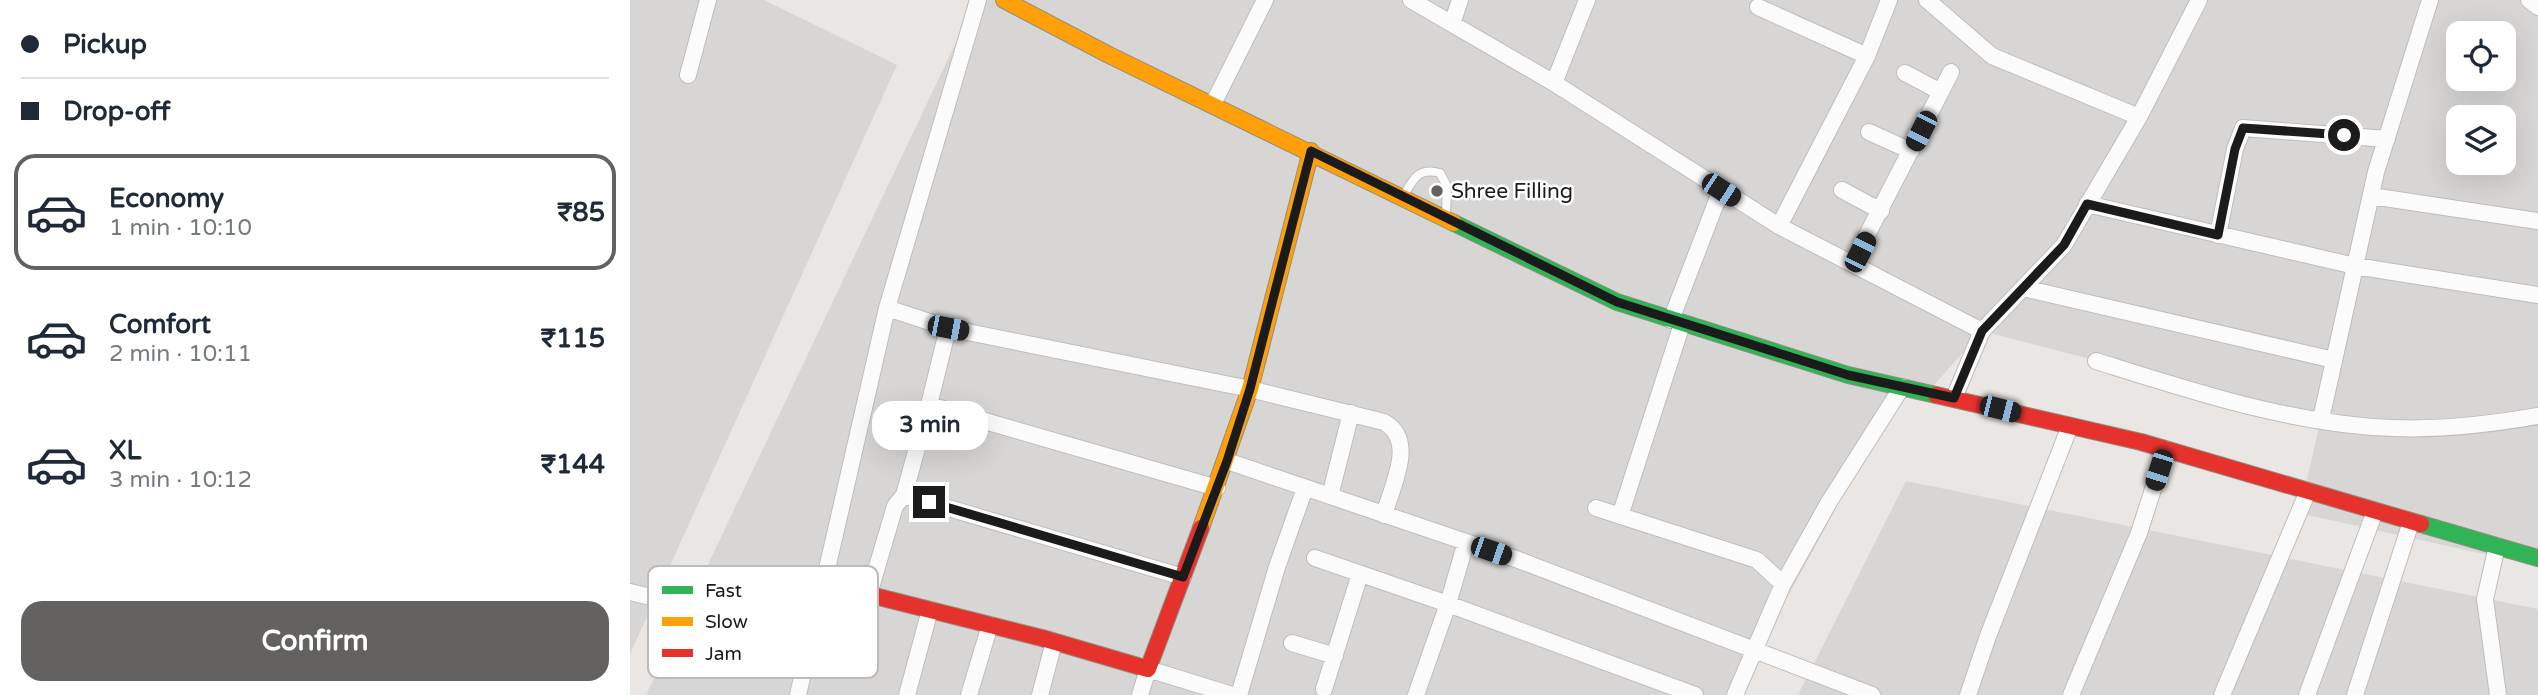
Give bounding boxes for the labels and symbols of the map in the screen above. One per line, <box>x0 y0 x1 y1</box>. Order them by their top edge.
car <box>1903 108 1940 154</box>
route start <box>2328 119 2360 151</box>
car <box>1698 170 1745 210</box>
place label: Shree Filling <box>1451 179 1573 204</box>
marker: Shree Filling <box>1429 183 1445 199</box>
car <box>1842 229 1879 275</box>
car <box>926 314 971 342</box>
car <box>1978 394 2023 424</box>
callout: 3 min <box>871 400 987 449</box>
car <box>2143 447 2176 493</box>
route end <box>913 486 945 518</box>
car <box>1468 534 1515 568</box>
legend <box>648 566 878 678</box>
text: Fast <box>705 580 742 602</box>
text: Slow <box>705 611 748 633</box>
text: Jam <box>705 643 742 665</box>

